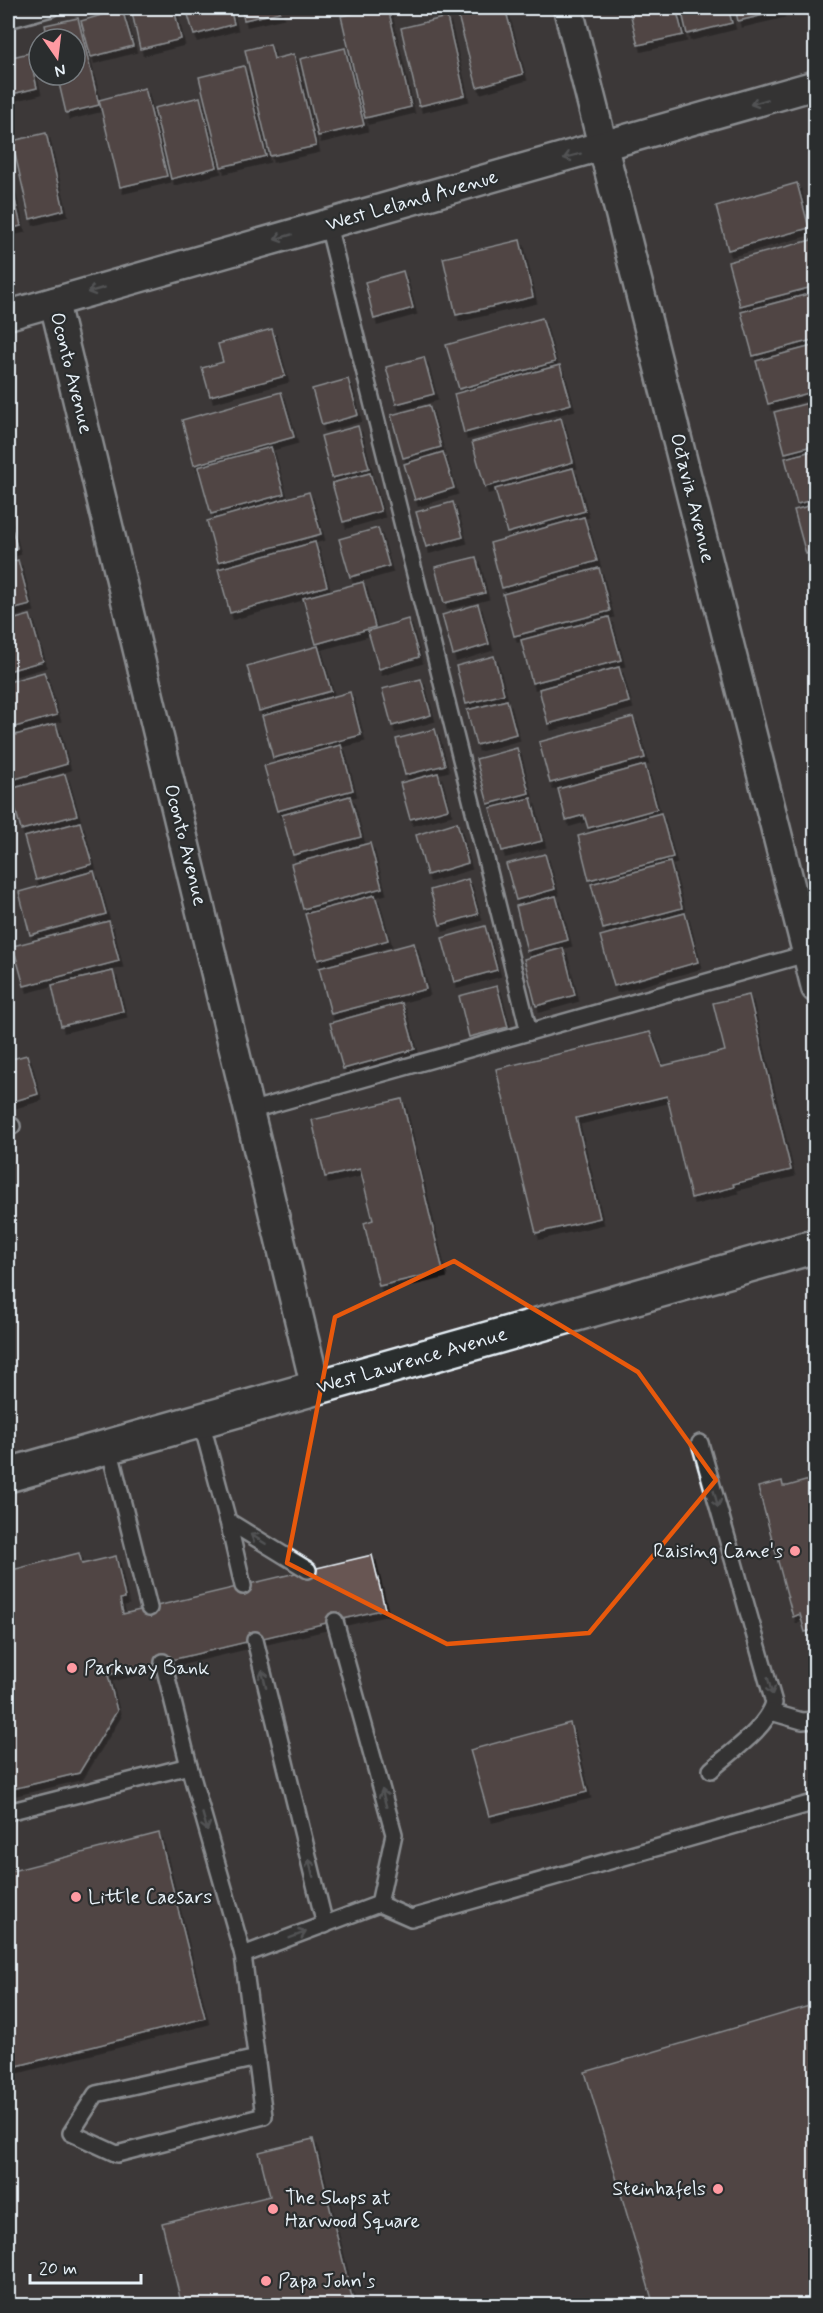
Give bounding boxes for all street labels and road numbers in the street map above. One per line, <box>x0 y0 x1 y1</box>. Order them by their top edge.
street label: West Leland Avenue <box>323 163 501 239</box>
street label: Oconto Avenue <box>43 309 99 437</box>
street label: Octavia Avenue <box>663 430 721 566</box>
street label: Oconto Avenue <box>157 781 213 909</box>
street label: West Lawrence Avenue <box>314 1321 511 1401</box>

